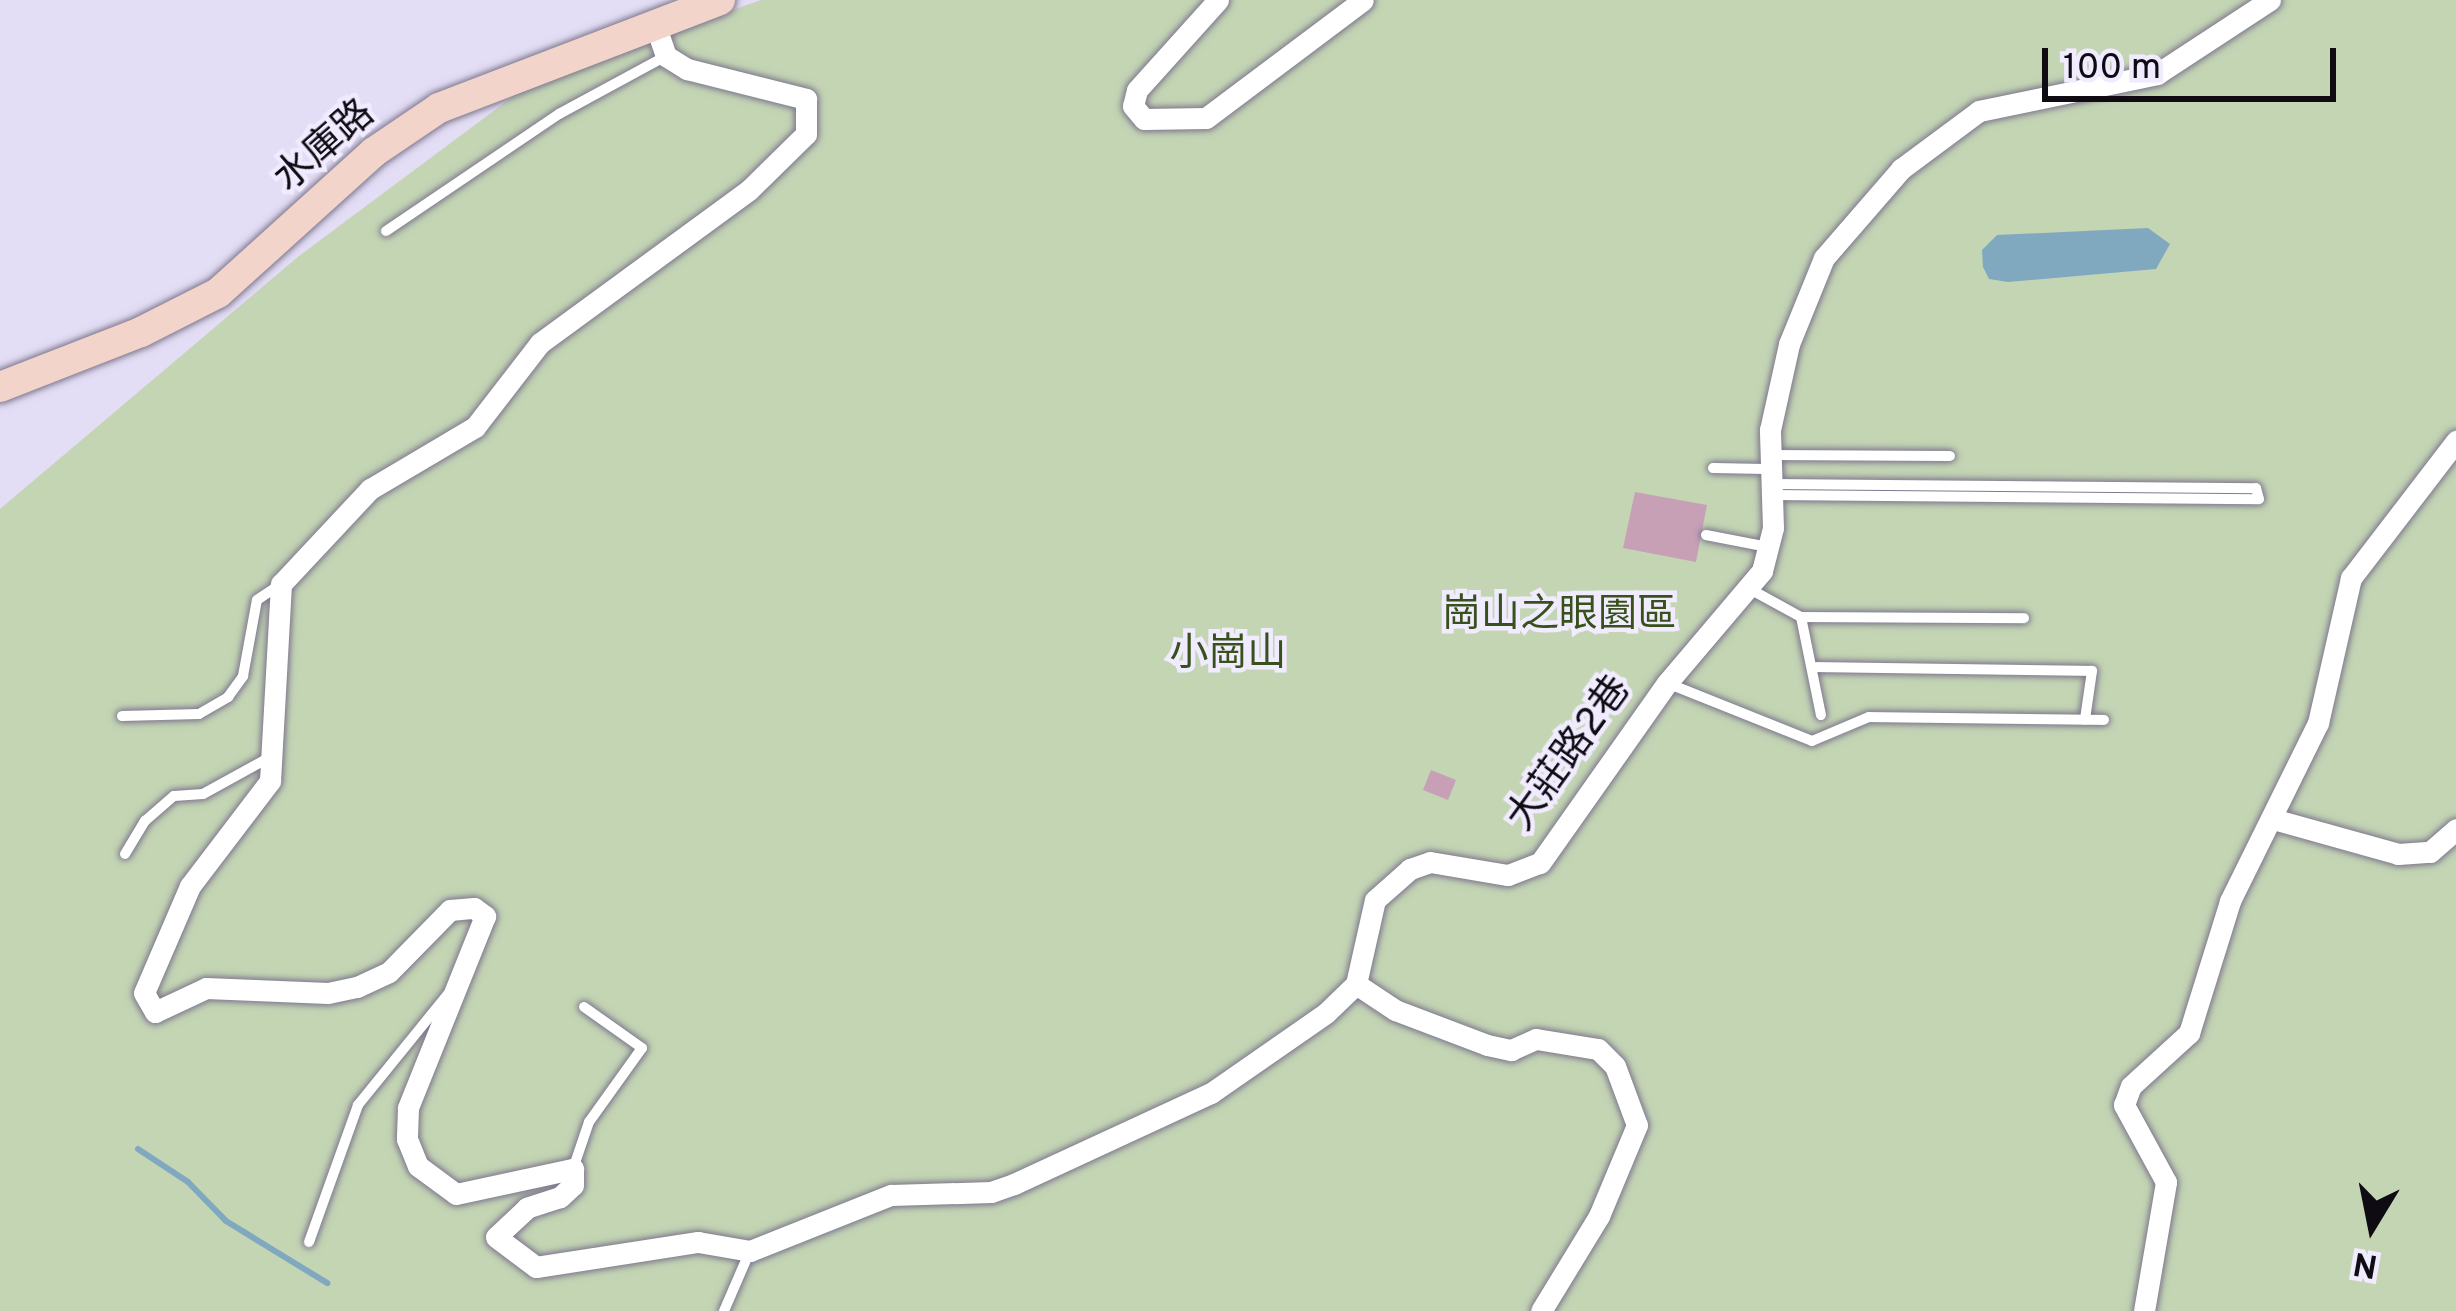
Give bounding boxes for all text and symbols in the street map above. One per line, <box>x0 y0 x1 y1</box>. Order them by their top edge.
scale bar <box>2048 24 2342 98</box>
text: 100 m <box>2063 46 2161 92</box>
street label: 水庫路 <box>266 92 386 204</box>
park label: 崗山之眼園區 <box>1442 594 1676 640</box>
park label: 小崗山 <box>1170 633 1286 679</box>
street label: 大莊路2巷 <box>1499 668 1643 842</box>
north arrow <box>2312 1167 2432 1287</box>
text: N <box>2350 1240 2381 1285</box>

